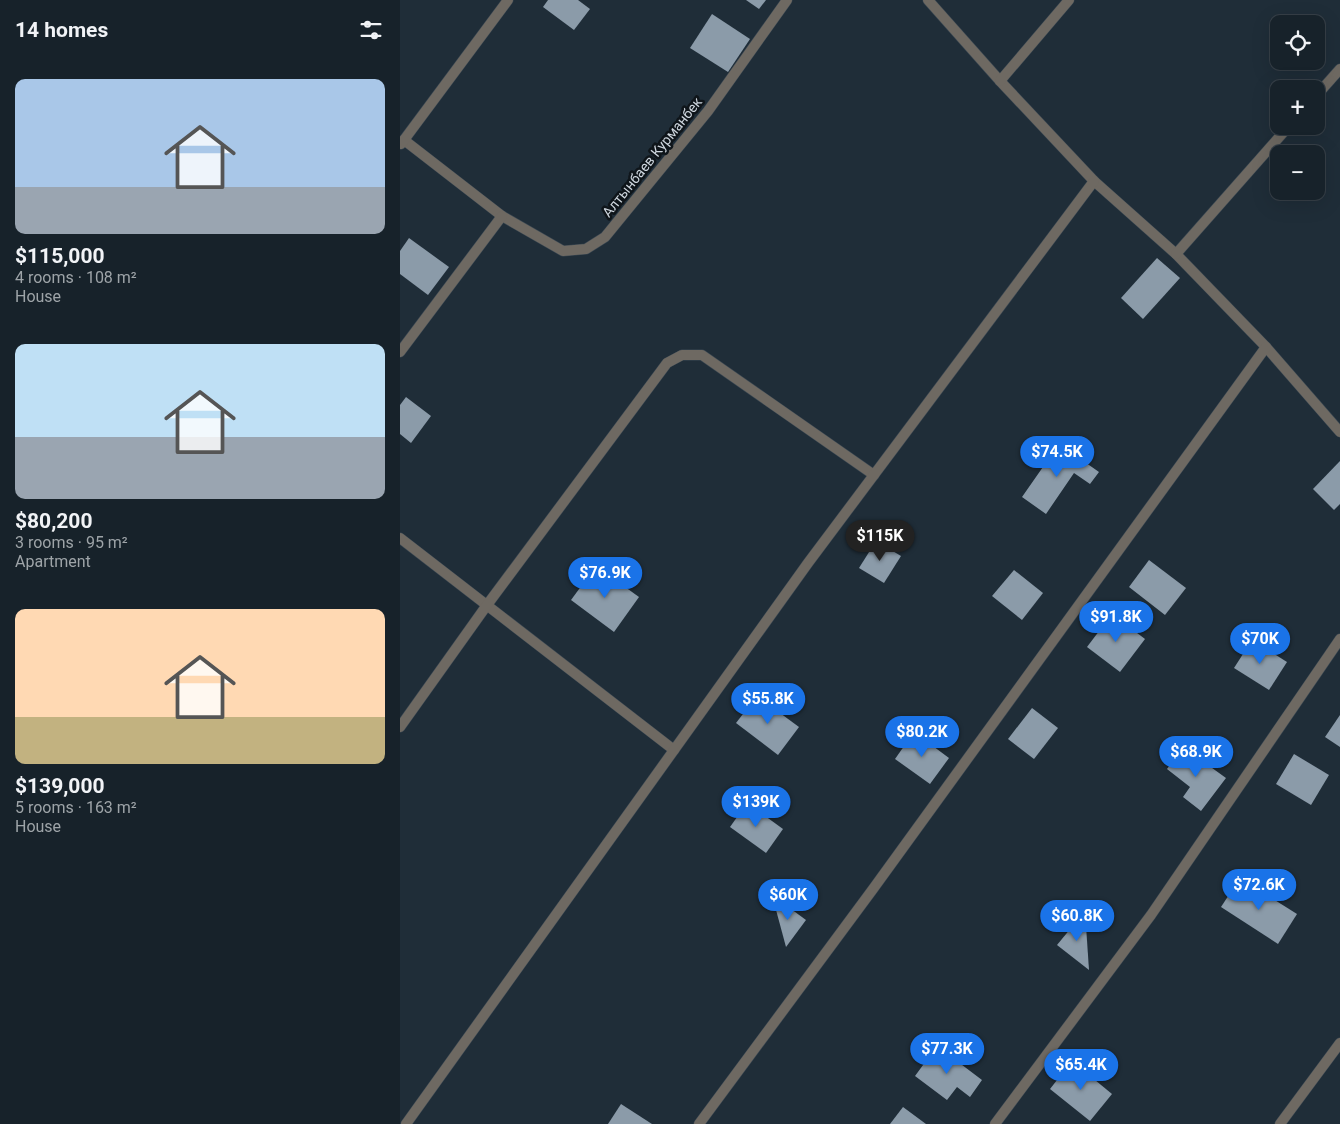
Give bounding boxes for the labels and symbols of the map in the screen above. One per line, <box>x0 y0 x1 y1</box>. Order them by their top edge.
street label: Алтынбаев Курманбек <box>599 94 705 220</box>
pin: $74.5K <box>1016 436 1098 478</box>
pin: $115K <box>845 520 915 562</box>
pin: $76.9K <box>564 556 646 599</box>
pin: $91.8K <box>1075 600 1157 643</box>
pin: $70K <box>1230 622 1290 665</box>
pin: $55.8K <box>727 682 809 725</box>
pin: $80.2K <box>881 716 963 758</box>
pin: $68.9K <box>1155 736 1237 778</box>
pin: $139K <box>721 786 791 828</box>
pin: $72.6K <box>1218 868 1300 911</box>
pin: $60K <box>758 878 818 921</box>
pin: $60.8K <box>1036 900 1118 942</box>
pin: $77.3K <box>906 1032 988 1075</box>
pin: $65.4K <box>1040 1048 1122 1091</box>

